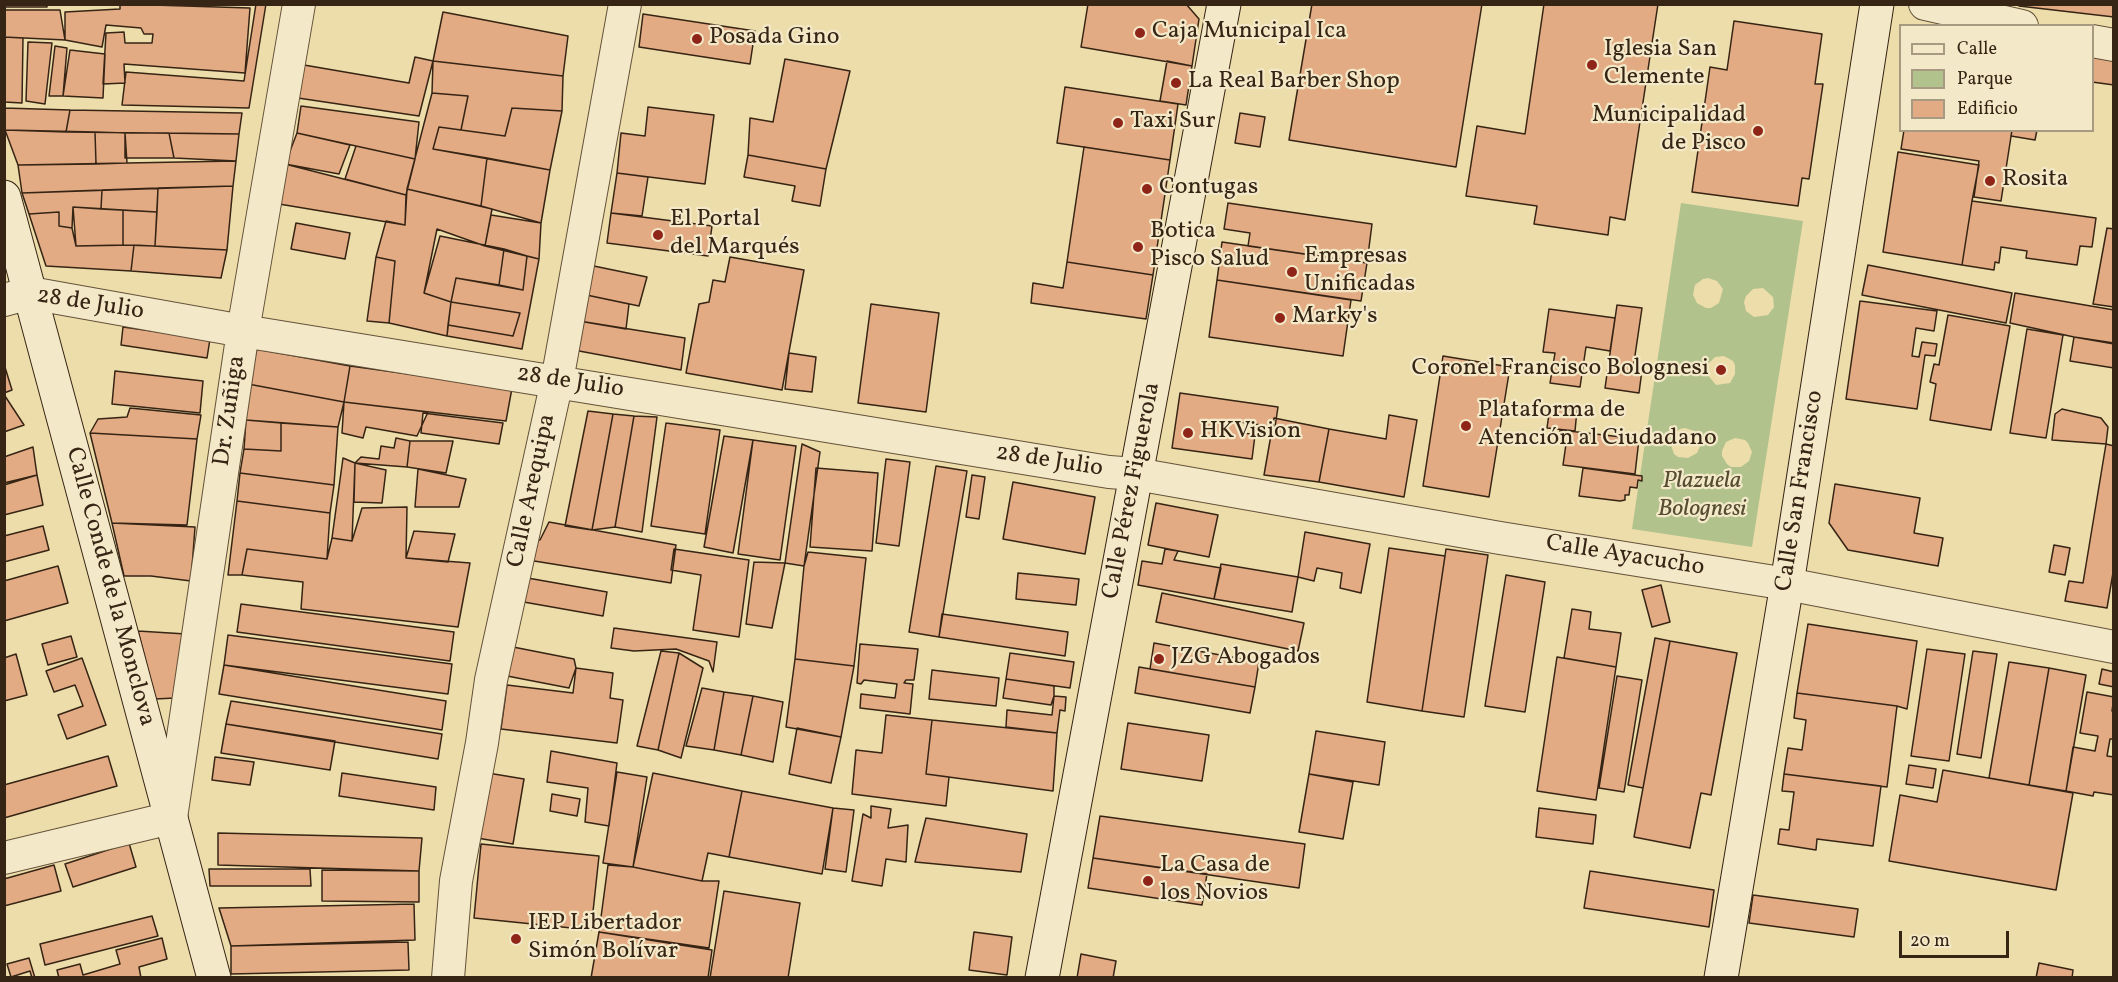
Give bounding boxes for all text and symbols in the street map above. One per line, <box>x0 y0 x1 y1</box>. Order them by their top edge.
place label: Caja Municipal Ica <box>1152 19 1347 47</box>
legend <box>1899 24 2094 132</box>
place label: Posada Gino <box>709 25 840 53</box>
marker: Caja Municipal Ica <box>1133 26 1147 40</box>
marker: Posada Gino <box>690 32 704 46</box>
place label: Iglesia San Clemente <box>1604 37 1717 93</box>
text: Calle <box>1957 37 1997 62</box>
marker: Iglesia San Clemente <box>1585 58 1599 72</box>
text: Parque <box>1957 67 2012 92</box>
place label: La Real Barber Shop <box>1188 69 1400 97</box>
marker: La Real Barber Shop <box>1169 76 1183 90</box>
text: Edificio <box>1957 97 2018 122</box>
place label: Municipalidad de Pisco <box>1592 103 1746 159</box>
place label: Taxi Sur <box>1130 109 1216 137</box>
marker: Taxi Sur <box>1111 116 1125 130</box>
marker: Municipalidad de Pisco <box>1751 124 1765 138</box>
place label: Rosita <box>2002 167 2069 195</box>
marker: Rosita <box>1983 174 1997 188</box>
place label: Contugas <box>1159 175 1258 203</box>
marker: Contugas <box>1140 182 1154 196</box>
place label: El Portal del Marqués <box>670 207 800 263</box>
place label: Botica Pisco Salud <box>1150 219 1269 275</box>
marker: El Portal del Marqués <box>651 228 665 242</box>
marker: Botica Pisco Salud <box>1131 240 1145 254</box>
place label: Empresas Unificadas <box>1304 244 1415 300</box>
marker: Empresas Unificadas <box>1285 265 1299 279</box>
street label: 28 de Julio <box>34 282 146 328</box>
place label: Marky's <box>1292 304 1377 332</box>
marker: Marky's <box>1273 311 1287 325</box>
street label: Dr. Zuñiga <box>209 354 253 468</box>
place label: Coronel Francisco Bolognesi <box>1412 356 1709 384</box>
street label: 28 de Julio <box>514 360 626 406</box>
marker: Coronel Francisco Bolognesi <box>1714 363 1728 377</box>
street label: Calle Pérez Figuerola <box>1098 380 1168 602</box>
street label: Calle San Francisco <box>1771 388 1831 594</box>
place label: Plataforma de Atención al Ciudadano <box>1478 398 1717 454</box>
street label: Calle Arequipa <box>503 412 563 570</box>
place label: HKVision <box>1200 419 1301 447</box>
marker: Plataforma de Atención al Ciudadano <box>1459 419 1473 433</box>
marker: HKVision <box>1181 426 1195 440</box>
street label: 28 de Julio <box>993 439 1105 485</box>
street label: Calle Conde de la Monclova <box>58 444 160 730</box>
park label: Plazuela Bolognesi <box>1658 469 1746 525</box>
street label: Calle Ayacucho <box>1544 530 1706 584</box>
place label: JZG Abogados <box>1171 645 1320 673</box>
marker: JZG Abogados <box>1152 652 1166 666</box>
place label: La Casa de los Novios <box>1160 853 1270 909</box>
marker: La Casa de los Novios <box>1141 874 1155 888</box>
place label: IEP Libertador Simón Bolívar <box>528 911 682 967</box>
scale bar <box>1902 919 2012 957</box>
text: 20 m <box>1910 929 1950 954</box>
marker: IEP Libertador Simón Bolívar <box>509 932 523 946</box>

